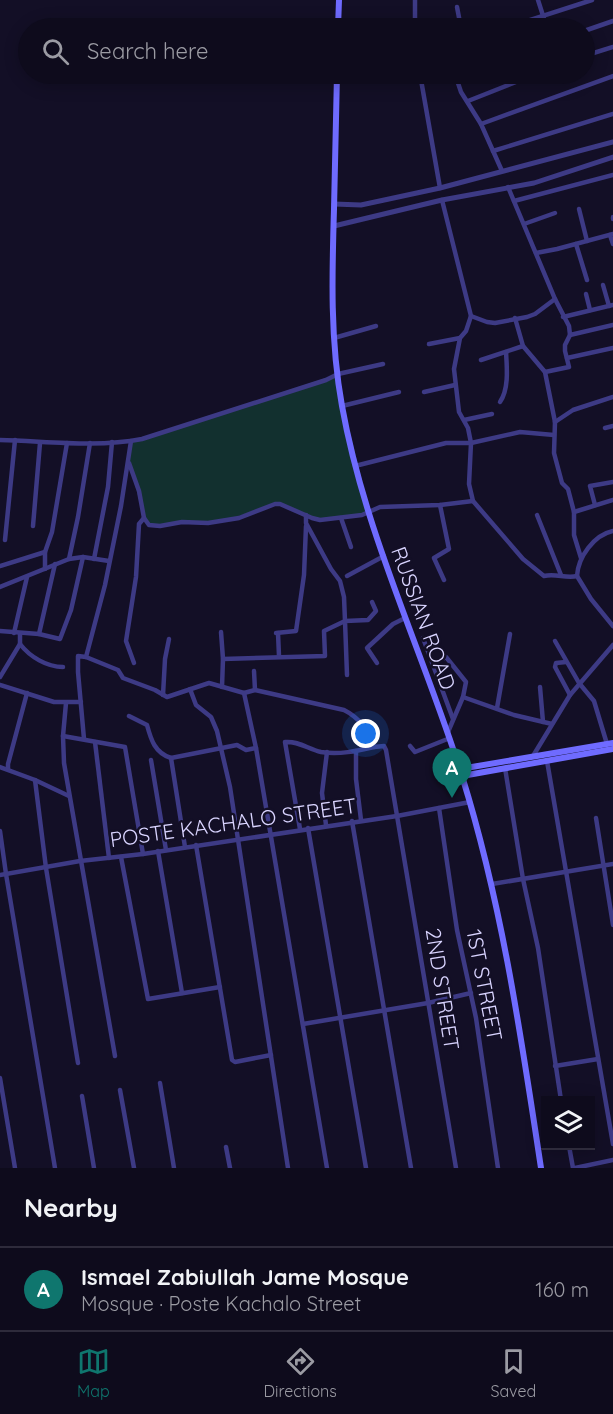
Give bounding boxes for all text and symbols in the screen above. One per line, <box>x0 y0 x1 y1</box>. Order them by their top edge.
search box <box>18 18 595 84</box>
icon: search <box>39 35 72 68</box>
text: Search here <box>87 37 208 65</box>
street label: RUSSIAN ROAD <box>386 543 462 693</box>
your location <box>351 719 380 748</box>
pin: A <box>432 748 472 798</box>
street label: POSTE KACHALO STREET <box>108 792 358 852</box>
street label: 2ND STREET <box>421 926 465 1052</box>
street label: 1ST STREET <box>461 927 509 1043</box>
map controls <box>541 1096 595 1150</box>
button: layers <box>541 1096 595 1150</box>
text: Nearby <box>24 1191 118 1224</box>
text: Ismael Zabiullah Jame Mosque <box>81 1263 409 1291</box>
text: A <box>37 1277 50 1302</box>
text: 160 m <box>535 1277 589 1302</box>
text: Mosque · Poste Kachalo Street <box>81 1291 361 1316</box>
tab: Map <box>77 1345 110 1401</box>
tab: Directions <box>264 1345 337 1401</box>
tab: Saved <box>491 1345 536 1401</box>

